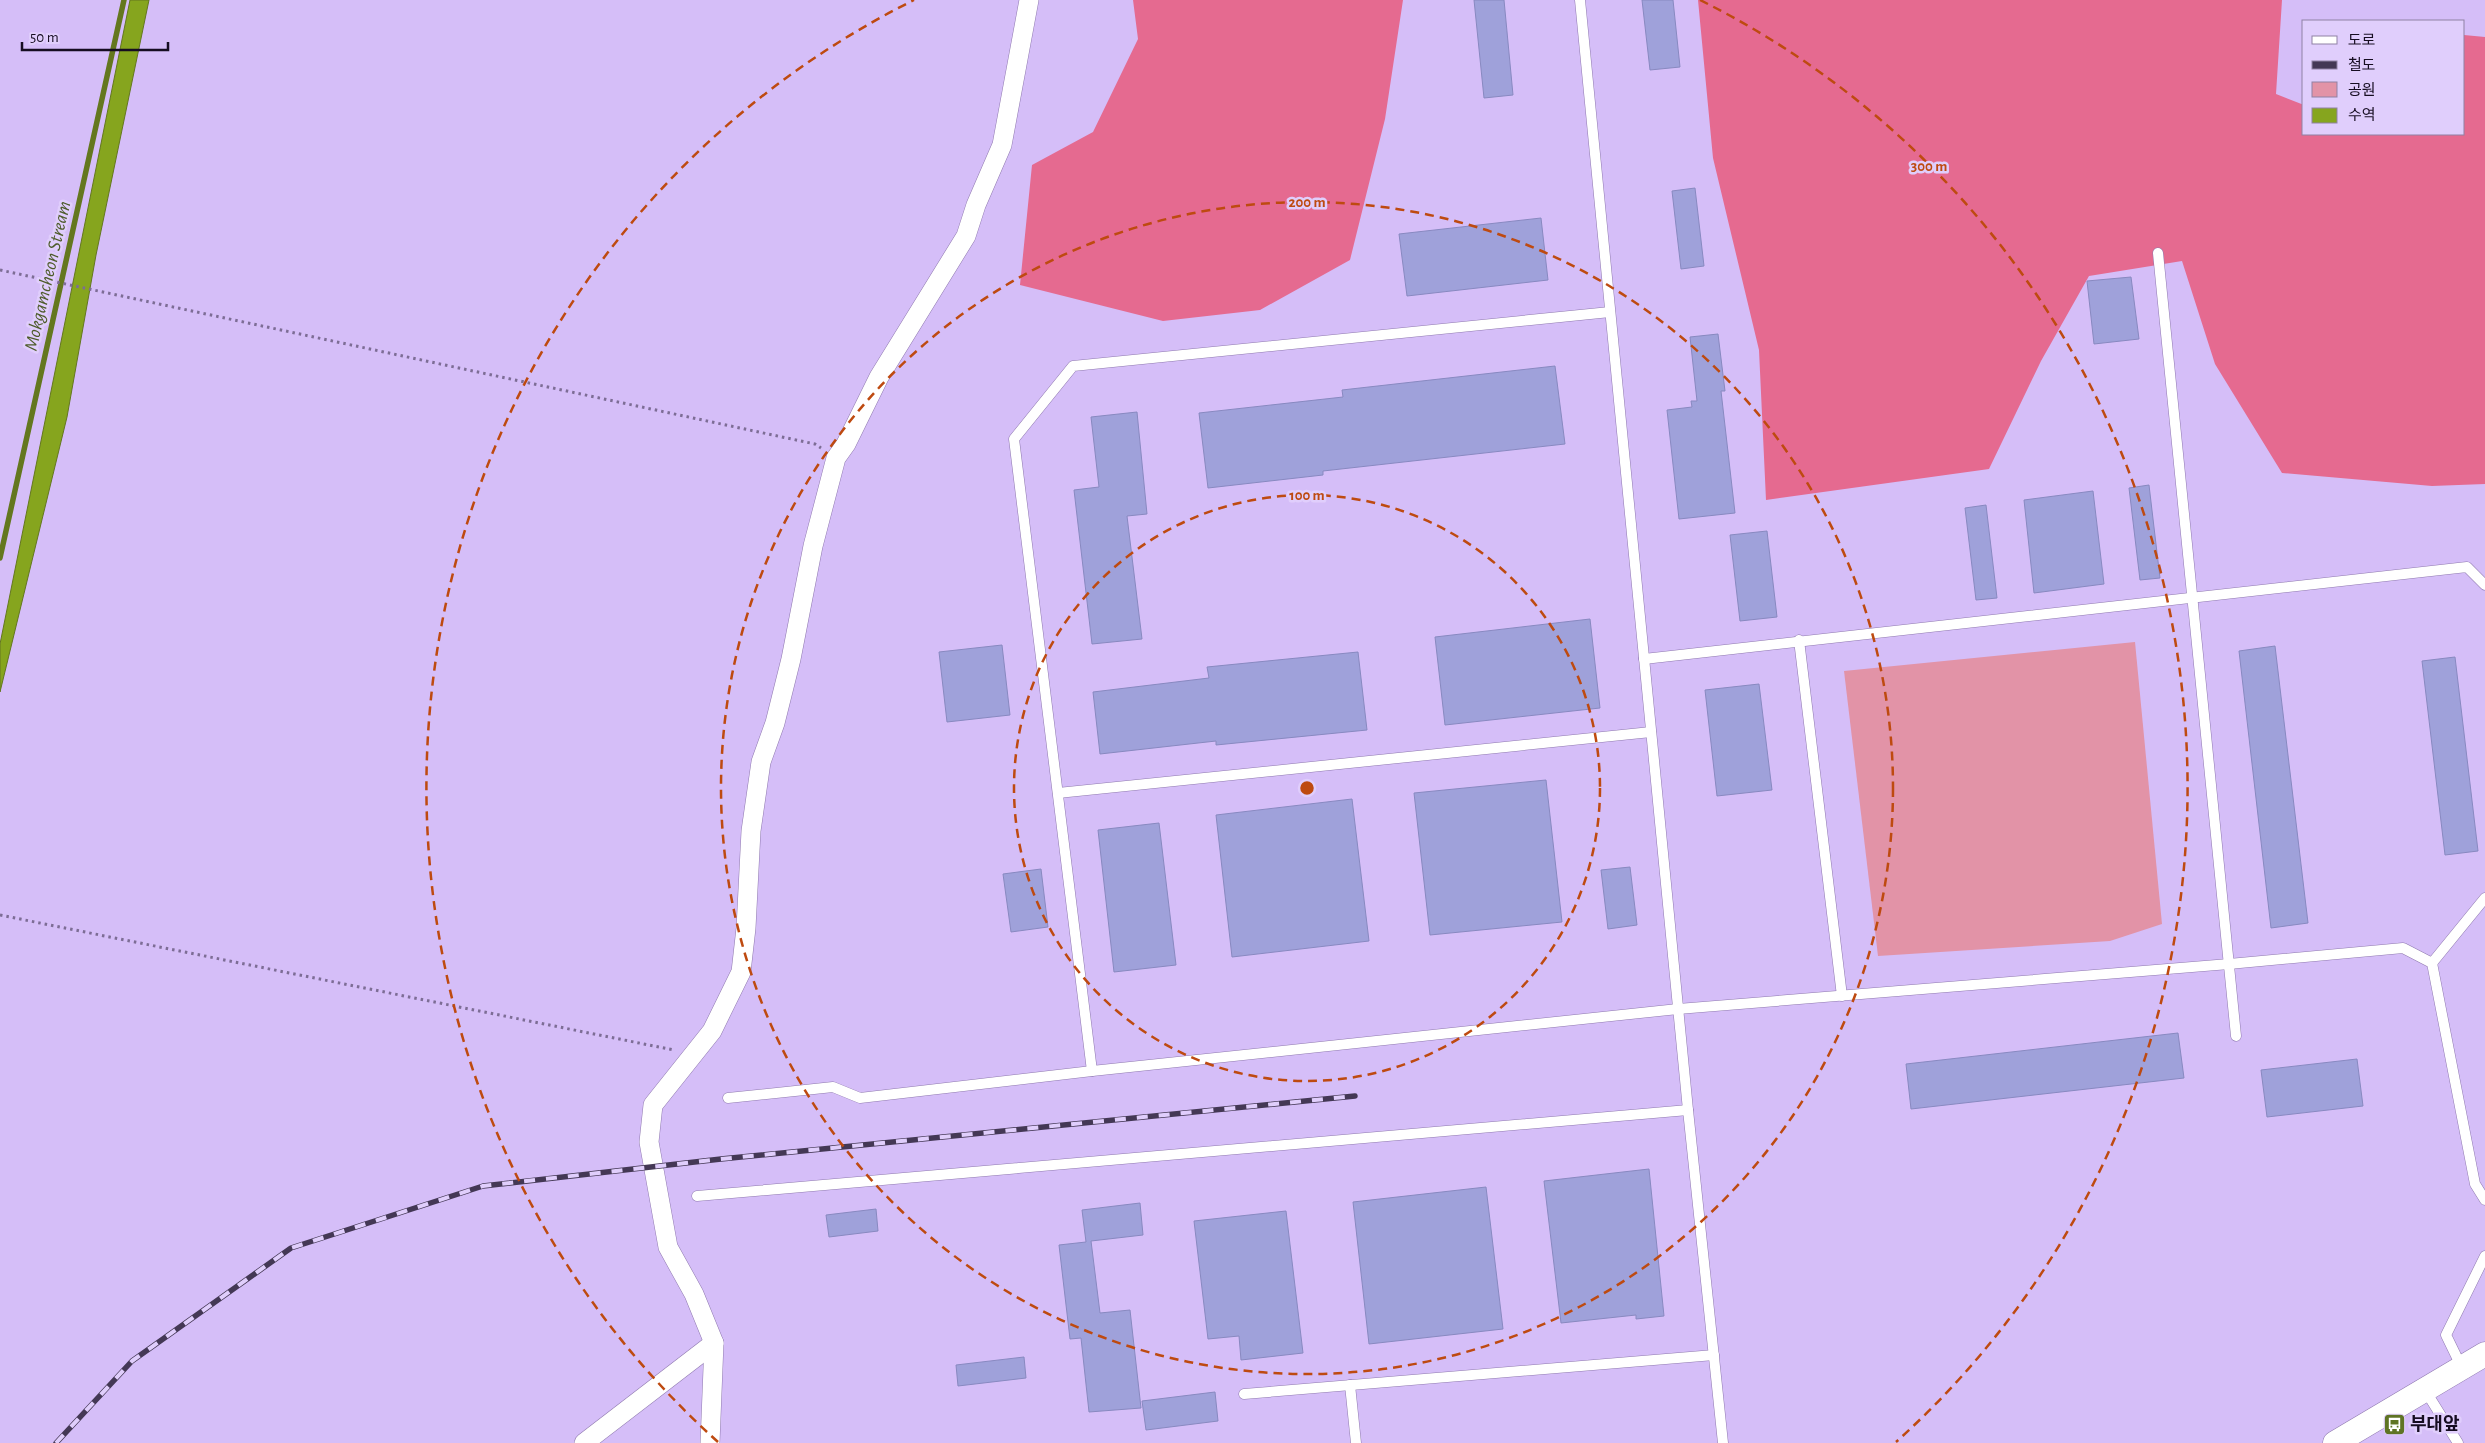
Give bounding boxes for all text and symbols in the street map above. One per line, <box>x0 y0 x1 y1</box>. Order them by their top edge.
scale bar <box>22 20 169 52</box>
legend <box>2302 20 2465 135</box>
text: 50 m <box>30 30 59 45</box>
text: 도로 <box>2348 33 2376 48</box>
text: 철도 <box>2348 57 2376 73</box>
text: 공원 <box>2348 82 2376 98</box>
text: 수역 <box>2348 107 2376 123</box>
text: 300 m <box>1911 159 1947 174</box>
text: 200 m <box>1288 195 1326 210</box>
water label: Mokgamcheon Stream <box>22 199 74 353</box>
text: 100 m <box>1289 488 1325 503</box>
centre of rings <box>1298 779 1316 797</box>
bus stop icon: 부대앞 <box>2382 1413 2406 1437</box>
place label: 부대앞 <box>2410 1415 2460 1434</box>

